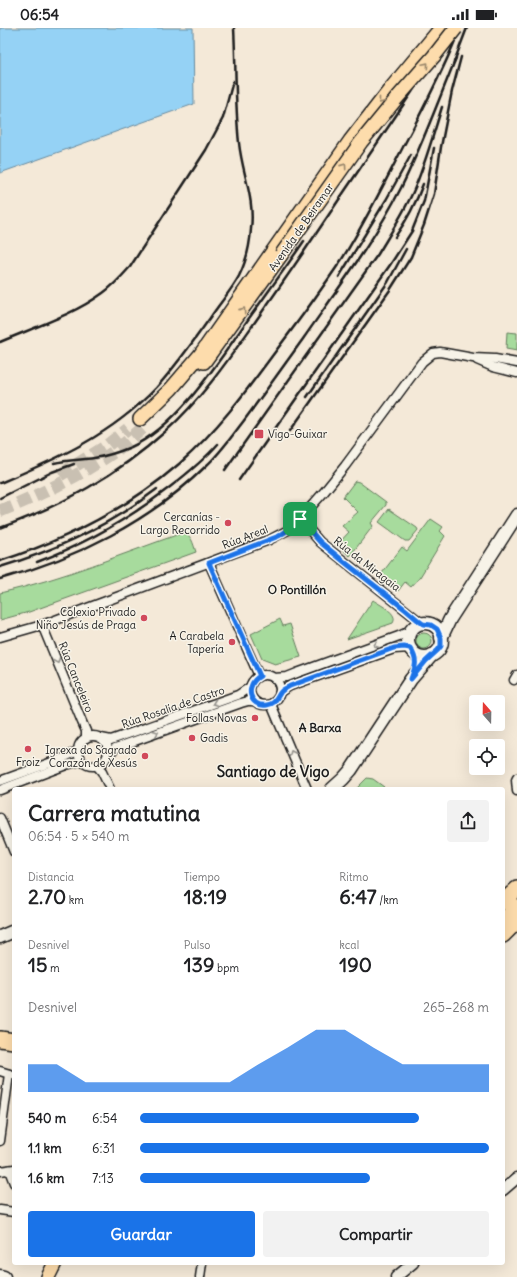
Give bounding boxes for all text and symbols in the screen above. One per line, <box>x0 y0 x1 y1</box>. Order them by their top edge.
text: 06:54 <box>20 5 59 24</box>
one-way arrow <box>421 63 428 70</box>
one-way arrow <box>378 97 385 104</box>
one-way arrow <box>339 164 346 171</box>
street label: Avenida de Beiramar <box>265 180 337 274</box>
one-way arrow <box>238 307 246 314</box>
place label: Vigo-Guixar <box>268 427 328 441</box>
marker: Vigo-Guixar <box>253 428 265 440</box>
pin <box>283 502 317 536</box>
icon: arrive <box>289 508 311 530</box>
place label: Cercanías - Largo Recorrido <box>140 510 220 537</box>
marker: Cercanías - Largo Recorrido <box>223 518 233 528</box>
street label: Rúa Areal <box>220 522 270 552</box>
street label: Rúa da Miragaia <box>331 534 403 594</box>
district label: O Pontillón <box>268 582 326 597</box>
place label: Colexio Privado Niño Jesús de Praga <box>36 605 136 632</box>
marker: Colexio Privado Niño Jesús de Praga <box>139 613 149 623</box>
place label: A Carabela Tapería <box>169 629 224 656</box>
marker: A Carabela Tapería <box>227 637 237 647</box>
street label: Rúa Canceleiro <box>56 640 96 714</box>
one-way arrow <box>372 641 379 649</box>
one-way arrow <box>53 657 61 664</box>
street label: Rúa Rosalía de Castro <box>120 683 226 731</box>
north arrow <box>469 695 505 731</box>
map controls <box>469 695 505 775</box>
one-way arrow <box>212 699 219 707</box>
place label: Follas Novas <box>186 711 247 725</box>
marker: Follas Novas <box>250 713 260 723</box>
district label: A Barxa <box>299 720 342 735</box>
one-way arrow <box>152 729 159 738</box>
place label: Gadis <box>200 731 228 745</box>
marker: Gadis <box>187 733 197 743</box>
button: locate <box>469 739 505 775</box>
place label: Igrexa do Sagrado Corazón de Xesús <box>45 743 137 770</box>
marker: Froiz <box>23 744 33 754</box>
one-way arrow <box>289 750 297 758</box>
marker: Igrexa do Sagrado Corazón de Xesús <box>140 751 150 761</box>
place label: Froiz <box>16 755 40 769</box>
district label: Santiago de Vigo <box>217 762 330 782</box>
text: Carrera matutina <box>28 799 200 827</box>
button: share <box>447 800 489 842</box>
text: 06:54 · 5 × 540 m <box>28 828 129 845</box>
text: Distancia <box>28 870 74 884</box>
text: Tiempo <box>184 870 220 884</box>
text: Ritmo <box>339 870 368 884</box>
text: 2.70 <box>28 884 66 909</box>
text: 18:19 <box>184 884 227 909</box>
text: 6:47 <box>339 884 377 909</box>
text: km <box>66 893 84 907</box>
text: /km <box>377 893 398 907</box>
text: Desnivel <box>28 938 69 952</box>
text: Pulso <box>184 938 210 952</box>
text: kcal <box>339 938 359 952</box>
text: 15 <box>28 952 47 977</box>
text: 139 <box>184 952 214 977</box>
text: 190 <box>339 952 372 977</box>
text: m <box>47 961 60 975</box>
text: bpm <box>214 961 239 975</box>
text: Desnivel <box>28 999 77 1016</box>
text: 265–268 m <box>423 999 489 1016</box>
text: 540 m <box>28 1110 66 1127</box>
text: 6:54 <box>92 1110 117 1127</box>
text: 1.1 km <box>28 1140 62 1157</box>
text: 6:31 <box>92 1140 115 1157</box>
text: 1.6 km <box>28 1170 64 1187</box>
text: 7:13 <box>92 1170 114 1187</box>
button: Guardar <box>28 1211 255 1257</box>
button: Compartir <box>263 1211 489 1257</box>

